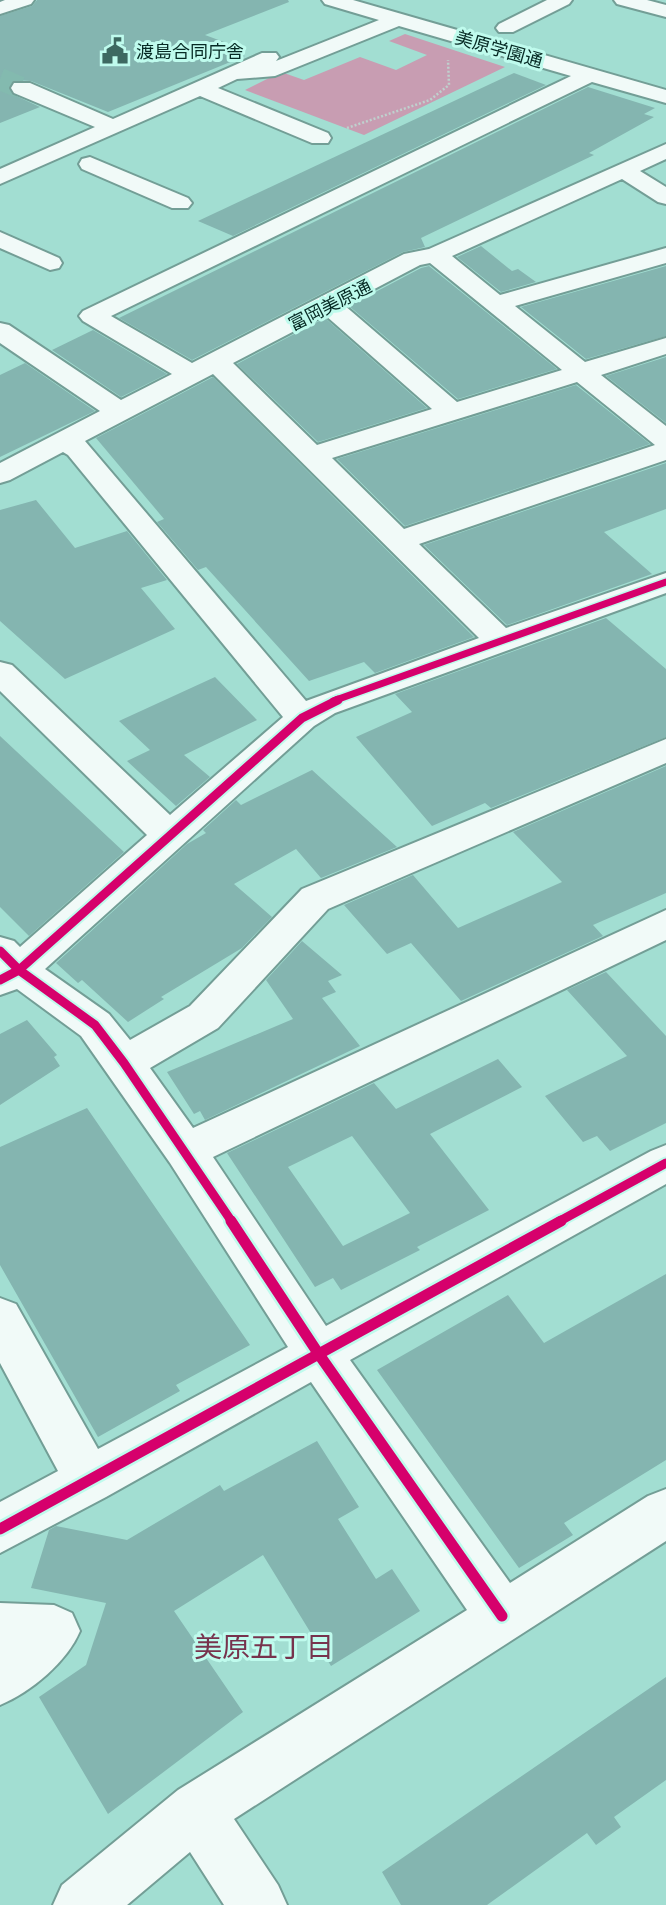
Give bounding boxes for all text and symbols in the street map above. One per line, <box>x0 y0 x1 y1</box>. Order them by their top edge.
street label: 美原学園通 <box>453 27 545 71</box>
public building icon: 渡島合同庁舎 <box>100 36 130 66</box>
place label: 渡島合同庁舎 <box>136 41 244 62</box>
street label: 富岡美原通 <box>285 275 375 335</box>
district label: 美原五丁目 <box>194 1631 334 1664</box>

